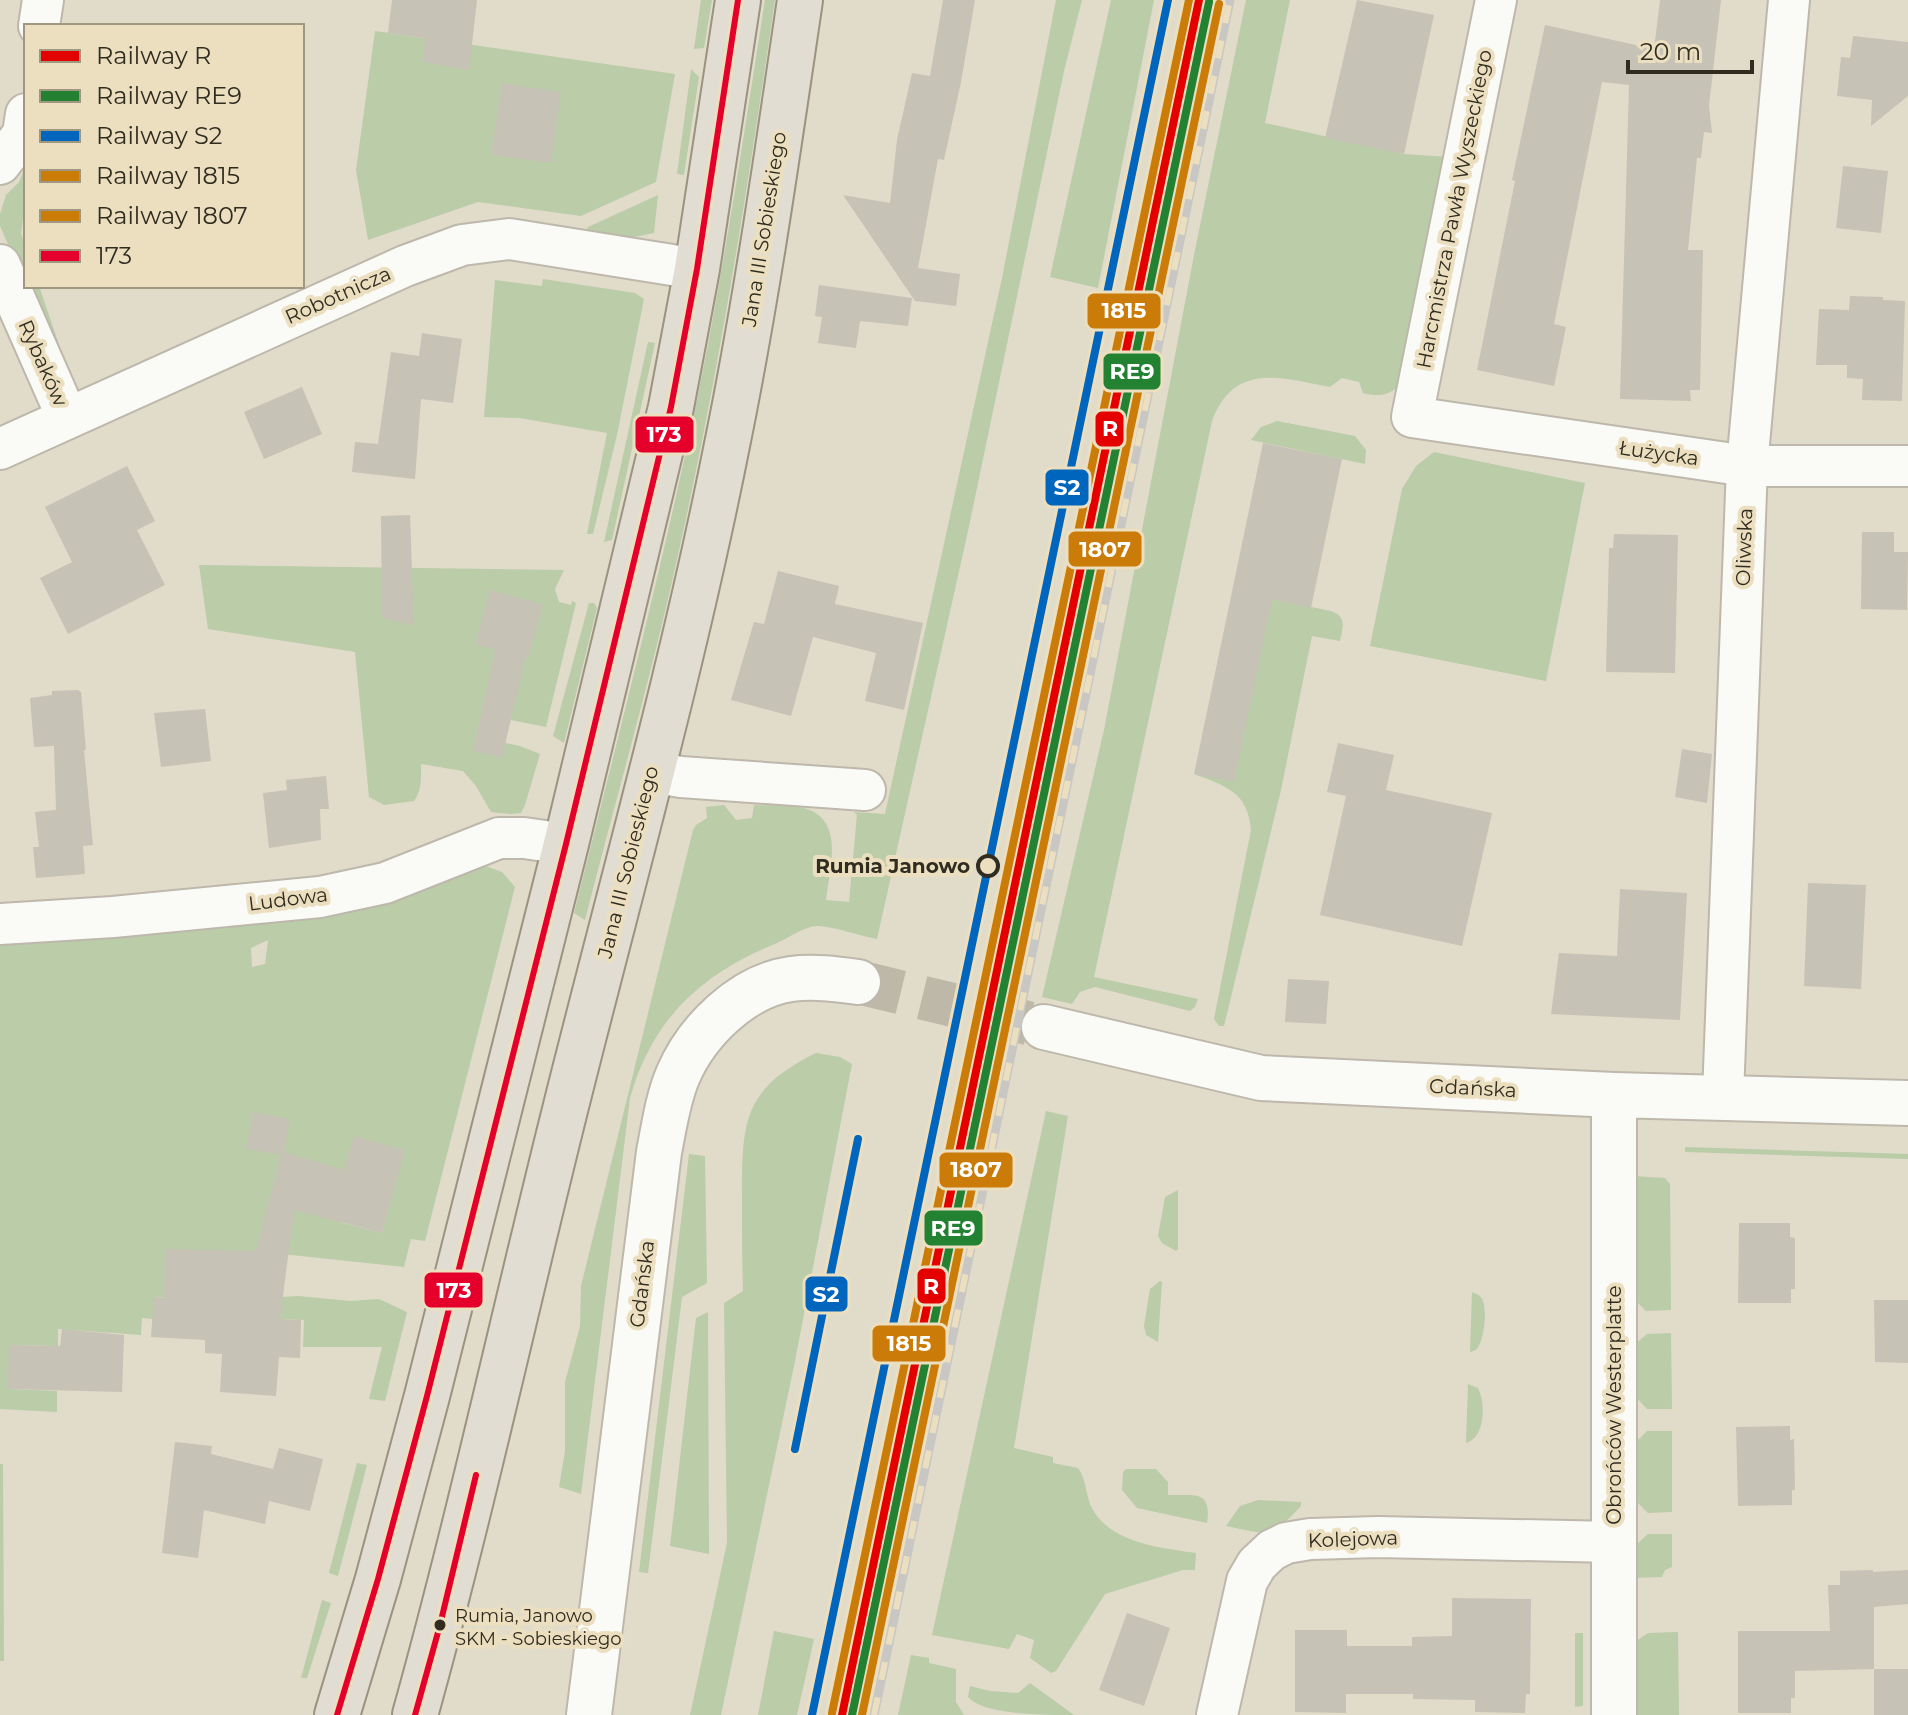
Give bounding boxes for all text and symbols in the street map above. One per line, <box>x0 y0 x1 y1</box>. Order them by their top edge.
legend <box>24 24 304 288</box>
scale bar <box>1628 24 1752 74</box>
text: 20 m <box>1640 37 1701 66</box>
text: Railway R <box>96 41 211 70</box>
street label: Harcmistrza Pawła Wyszeckiego <box>1411 48 1497 370</box>
text: Railway RE9 <box>96 81 242 110</box>
text: Railway S2 <box>96 121 222 150</box>
street label: Jana III Sobieskiego <box>737 130 791 329</box>
text: Railway 1815 <box>96 161 240 190</box>
text: Railway 1807 <box>96 201 248 230</box>
text: 173 <box>96 241 132 270</box>
street label: Robotnicza <box>281 261 395 329</box>
line badge: 1815 <box>1086 292 1162 330</box>
text: 1815 <box>1102 297 1146 324</box>
street label: Rybaków <box>13 316 73 410</box>
line badge: RE9 <box>1102 352 1162 391</box>
text: RE9 <box>1110 358 1154 385</box>
line badge: R <box>1094 410 1125 448</box>
line badge: 173 <box>634 415 695 454</box>
text: R <box>1102 415 1118 442</box>
text: 173 <box>646 421 682 448</box>
street label: Łużycka <box>1618 436 1700 470</box>
line badge: S2 <box>1044 468 1090 507</box>
text: S2 <box>1053 474 1081 501</box>
street label: Oliwska <box>1731 507 1757 587</box>
line badge: 1807 <box>1067 530 1143 568</box>
text: 1807 <box>1079 536 1131 563</box>
street label: Jana III Sobieskiego <box>592 764 663 961</box>
place label: Rumia Janowo <box>815 854 970 878</box>
marker: Rumia Janowo <box>977 855 999 877</box>
street label: Ludowa <box>247 882 329 916</box>
street label: Gdańska <box>1429 1074 1517 1102</box>
line badge: 1807 <box>938 1151 1014 1189</box>
text: 1807 <box>950 1156 1002 1183</box>
line badge: RE9 <box>923 1209 984 1247</box>
text: RE9 <box>931 1215 975 1242</box>
street label: Gdańska <box>625 1239 659 1329</box>
line badge: R <box>916 1267 947 1305</box>
line badge: 173 <box>423 1271 484 1309</box>
text: R <box>923 1273 939 1300</box>
line badge: S2 <box>804 1275 849 1313</box>
text: 173 <box>436 1277 472 1304</box>
text: S2 <box>812 1281 840 1308</box>
street label: Obrońców Westerplatte <box>1602 1285 1626 1525</box>
line badge: 1815 <box>871 1324 947 1363</box>
text: 1815 <box>887 1330 931 1357</box>
street label: Kolejowa <box>1307 1525 1399 1553</box>
place label: Rumia, Janowo SKM - Sobieskiego <box>455 1605 622 1650</box>
marker: Rumia, Janowo SKM - Sobieskiego <box>432 1617 448 1633</box>

